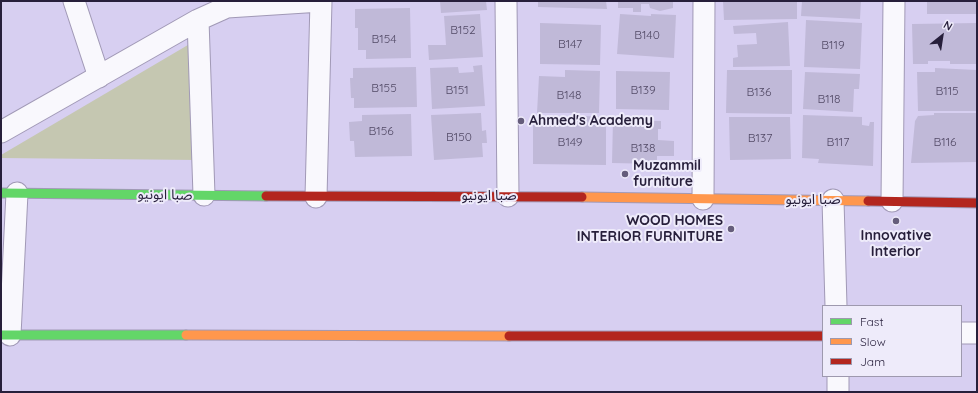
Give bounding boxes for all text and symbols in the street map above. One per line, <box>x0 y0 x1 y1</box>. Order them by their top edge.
north arrow <box>922 16 962 56</box>
text: N <box>941 18 955 34</box>
house number: B152 <box>450 23 476 37</box>
house number: B140 <box>634 28 660 42</box>
house number: B154 <box>371 32 397 46</box>
house number: B147 <box>558 37 582 51</box>
house number: B119 <box>821 38 845 52</box>
house number: B155 <box>371 81 397 95</box>
house number: B151 <box>445 83 469 97</box>
house number: B139 <box>630 83 656 97</box>
house number: B115 <box>935 84 959 98</box>
house number: B136 <box>747 85 771 99</box>
house number: B148 <box>557 88 581 102</box>
house number: B118 <box>817 92 841 106</box>
place label: Ahmed's Academy <box>529 113 653 129</box>
marker: Ahmed's Academy <box>516 116 526 126</box>
house number: B156 <box>368 124 394 138</box>
house number: B150 <box>446 130 472 144</box>
house number: B137 <box>748 131 772 145</box>
house number: B149 <box>558 135 582 149</box>
house number: B117 <box>827 135 849 149</box>
house number: B116 <box>933 135 957 149</box>
house number: B138 <box>630 141 656 155</box>
place label: Muzammil furniture <box>633 158 701 190</box>
marker: Muzammil furniture <box>620 169 630 179</box>
street label: صبا ایونیو <box>137 186 193 204</box>
street label: صبا ایونیو <box>461 188 517 204</box>
street label: صبا ایونیو <box>785 192 841 208</box>
place label: WOOD HOMES INTERIOR FURNITURE <box>577 213 723 246</box>
marker: Innovative Interior <box>891 216 901 226</box>
marker: WOOD HOMES INTERIOR FURNITURE <box>726 224 736 234</box>
place label: Innovative Interior <box>861 228 931 260</box>
legend <box>822 305 962 377</box>
text: Fast <box>860 314 884 329</box>
text: Slow <box>860 334 886 349</box>
text: Jam <box>860 354 885 369</box>

